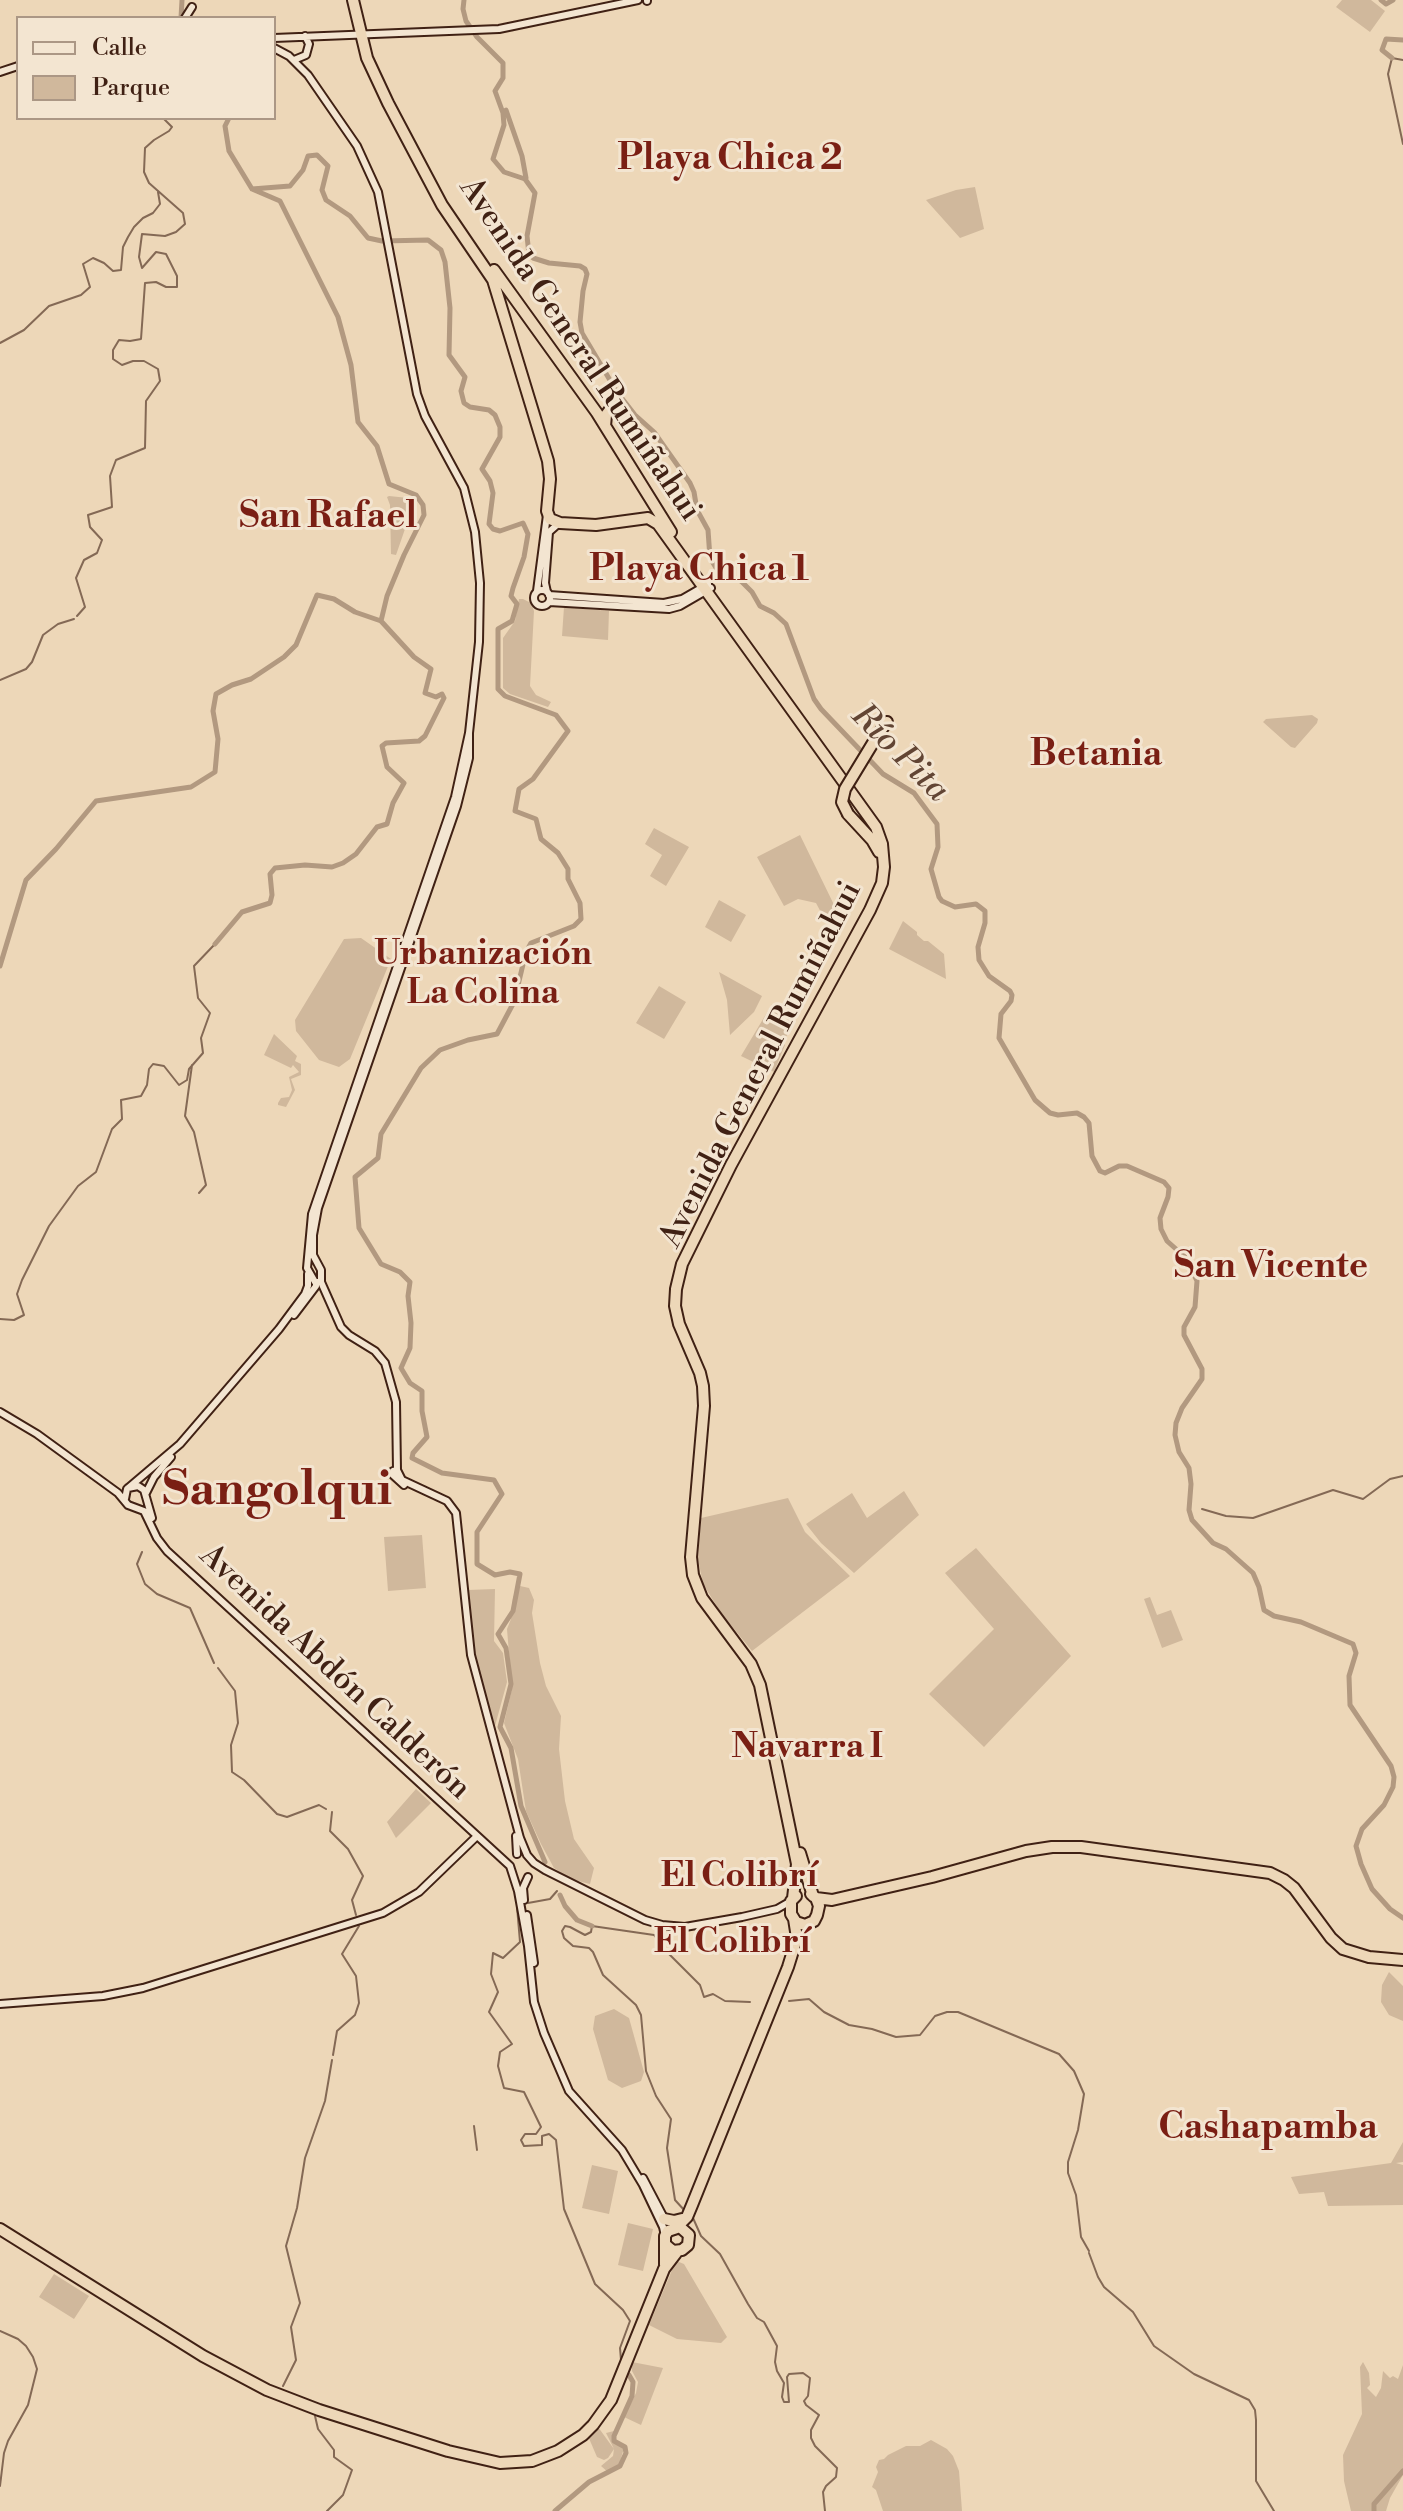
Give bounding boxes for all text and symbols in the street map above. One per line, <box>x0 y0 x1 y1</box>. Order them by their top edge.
legend <box>16 16 276 120</box>
text: Calle <box>92 33 147 63</box>
text: Parque <box>92 73 170 103</box>
district label: Playa Chica 2 <box>617 138 843 182</box>
street label: Avenida General Rumiñahui <box>450 171 708 529</box>
district label: San Rafael <box>239 496 417 540</box>
district label: Playa Chica 1 <box>589 549 809 593</box>
water label: Río Pita <box>842 697 956 811</box>
district label: Betania <box>1030 734 1162 778</box>
street label: Avenida General Rumiñahui <box>653 876 871 1254</box>
district label: Urbanización La Colina <box>374 936 592 1016</box>
district label: San Vicente <box>1174 1246 1368 1290</box>
district label: Sangolqui <box>162 1464 392 1522</box>
street label: Avenida Abdón Calderón <box>191 1537 477 1809</box>
district label: Navarra I <box>731 1729 883 1769</box>
district label: El Colibrí <box>661 1858 817 1898</box>
district label: El Colibrí <box>654 1924 810 1964</box>
district label: Cashapamba <box>1158 2107 1378 2151</box>

